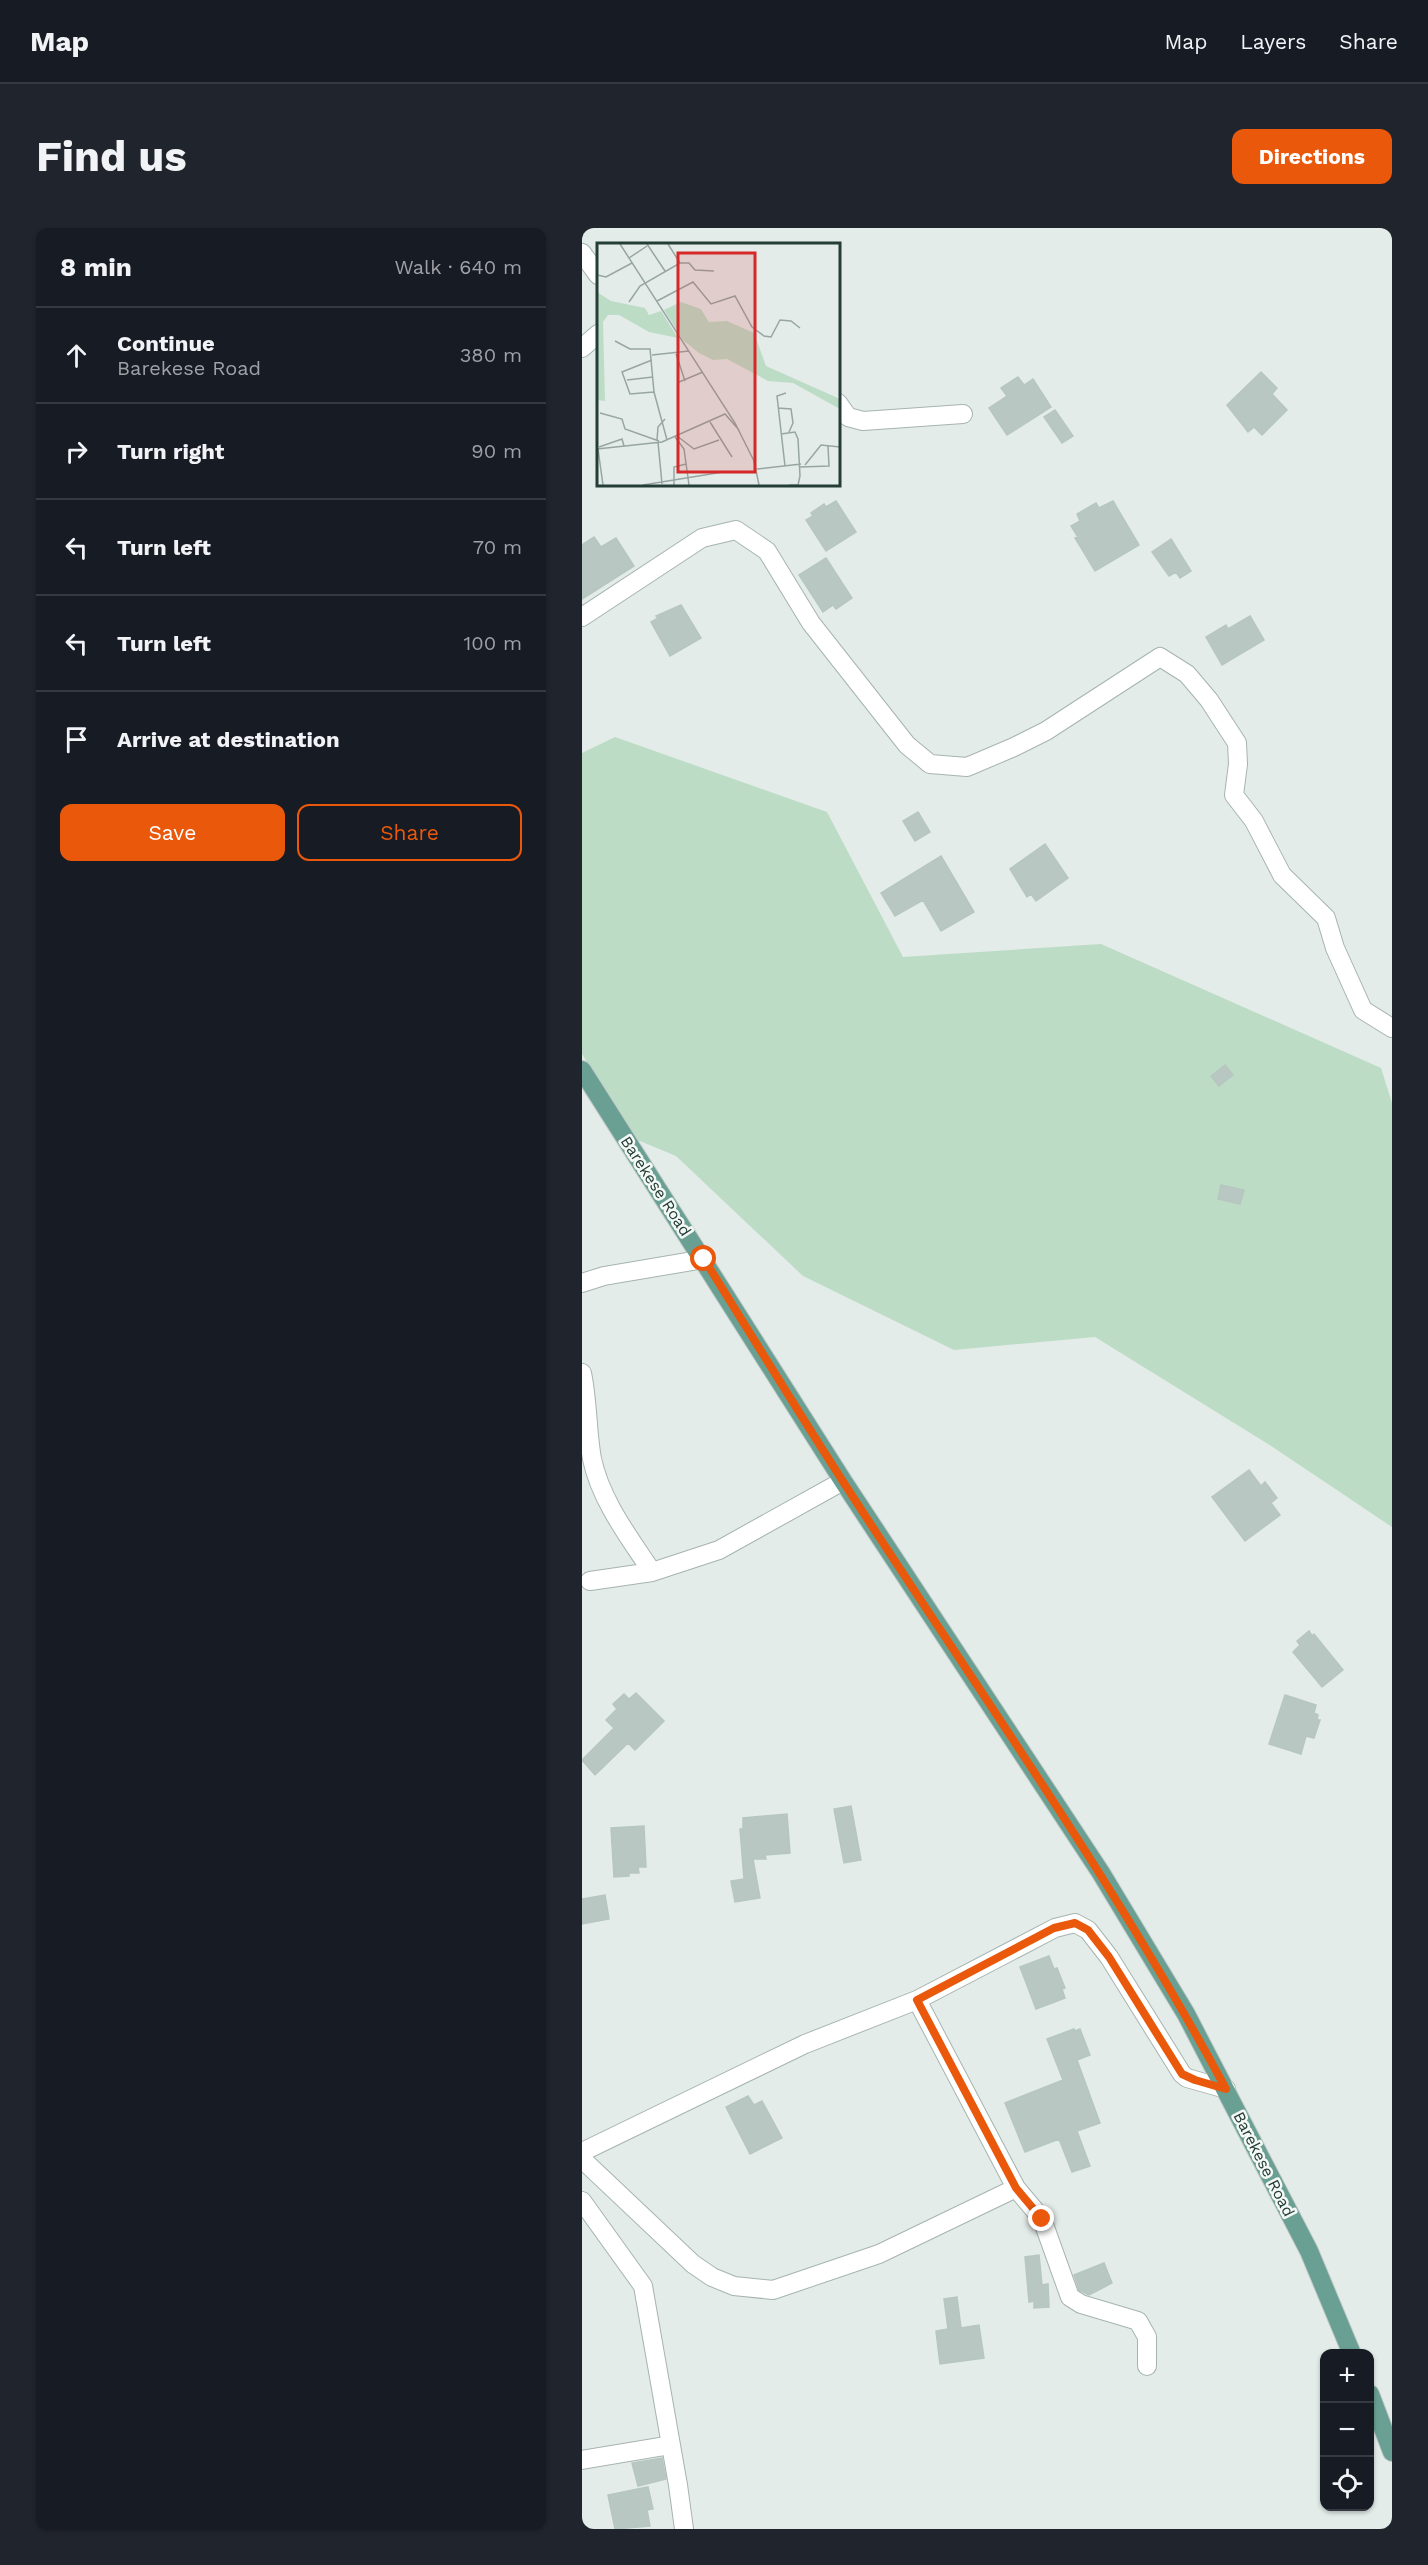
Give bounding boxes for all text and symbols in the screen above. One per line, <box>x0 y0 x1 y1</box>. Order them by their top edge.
text: Map <box>30 25 89 58</box>
text: Map <box>1164 29 1207 54</box>
text: Layers <box>1240 29 1306 54</box>
text: Share <box>1339 29 1398 54</box>
button: Directions <box>1232 129 1392 184</box>
text: Find us <box>36 132 187 181</box>
inset map <box>597 243 840 486</box>
text: 8 min <box>60 252 132 282</box>
text: Walk · 640 m <box>394 255 522 279</box>
text: Continue <box>117 331 215 356</box>
icon: ahead <box>60 339 93 372</box>
text: 380 m <box>460 343 522 367</box>
text: Barekese Road <box>117 356 261 380</box>
icon: right <box>60 435 93 468</box>
text: Turn right <box>117 439 224 464</box>
text: 90 m <box>471 439 522 463</box>
icon: left <box>60 531 93 564</box>
text: Turn left <box>117 535 211 560</box>
text: 70 m <box>473 535 522 559</box>
icon: left <box>60 627 93 660</box>
text: Turn left <box>117 631 211 656</box>
text: 100 m <box>463 631 522 655</box>
icon: arrive <box>60 723 93 756</box>
text: Arrive at destination <box>117 727 340 752</box>
button: Save <box>60 804 285 861</box>
button: Share <box>297 804 522 861</box>
street label: Barekese Road <box>617 1133 695 1239</box>
route start <box>690 1245 716 1271</box>
street label: Barekese Road <box>1229 2108 1299 2220</box>
route end <box>1028 2205 1054 2231</box>
map controls <box>1320 2349 1374 2511</box>
button: + <box>1320 2349 1374 2403</box>
button: − <box>1320 2403 1374 2457</box>
button: locate <box>1320 2457 1374 2511</box>

